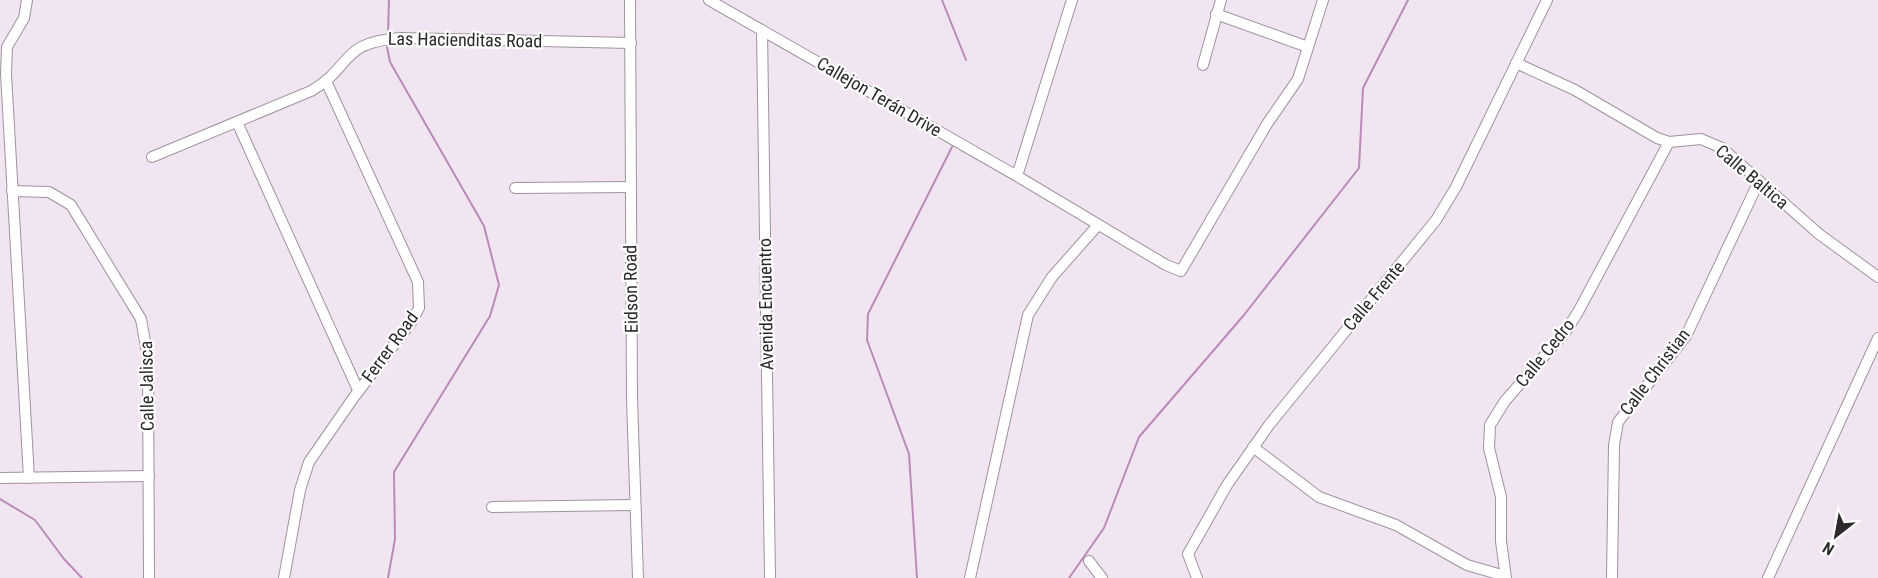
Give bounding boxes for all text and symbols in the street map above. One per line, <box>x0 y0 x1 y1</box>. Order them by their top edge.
street label: Las Hacienditas Road <box>388 28 542 51</box>
street label: Callejon Terán Drive <box>813 52 945 141</box>
street label: Calle Baltica <box>1712 140 1793 213</box>
street label: Avenida Encuentro <box>754 238 777 370</box>
street label: Eidson Road <box>619 245 642 333</box>
street label: Calle Frente <box>1338 257 1409 335</box>
street label: Ferrer Road <box>357 307 422 386</box>
street label: Calle Cedro <box>1511 314 1578 391</box>
street label: Calle Christian <box>1615 324 1694 419</box>
street label: Calle Jalisca <box>135 341 158 431</box>
north arrow <box>1806 506 1866 566</box>
text: N <box>1819 538 1838 559</box>

